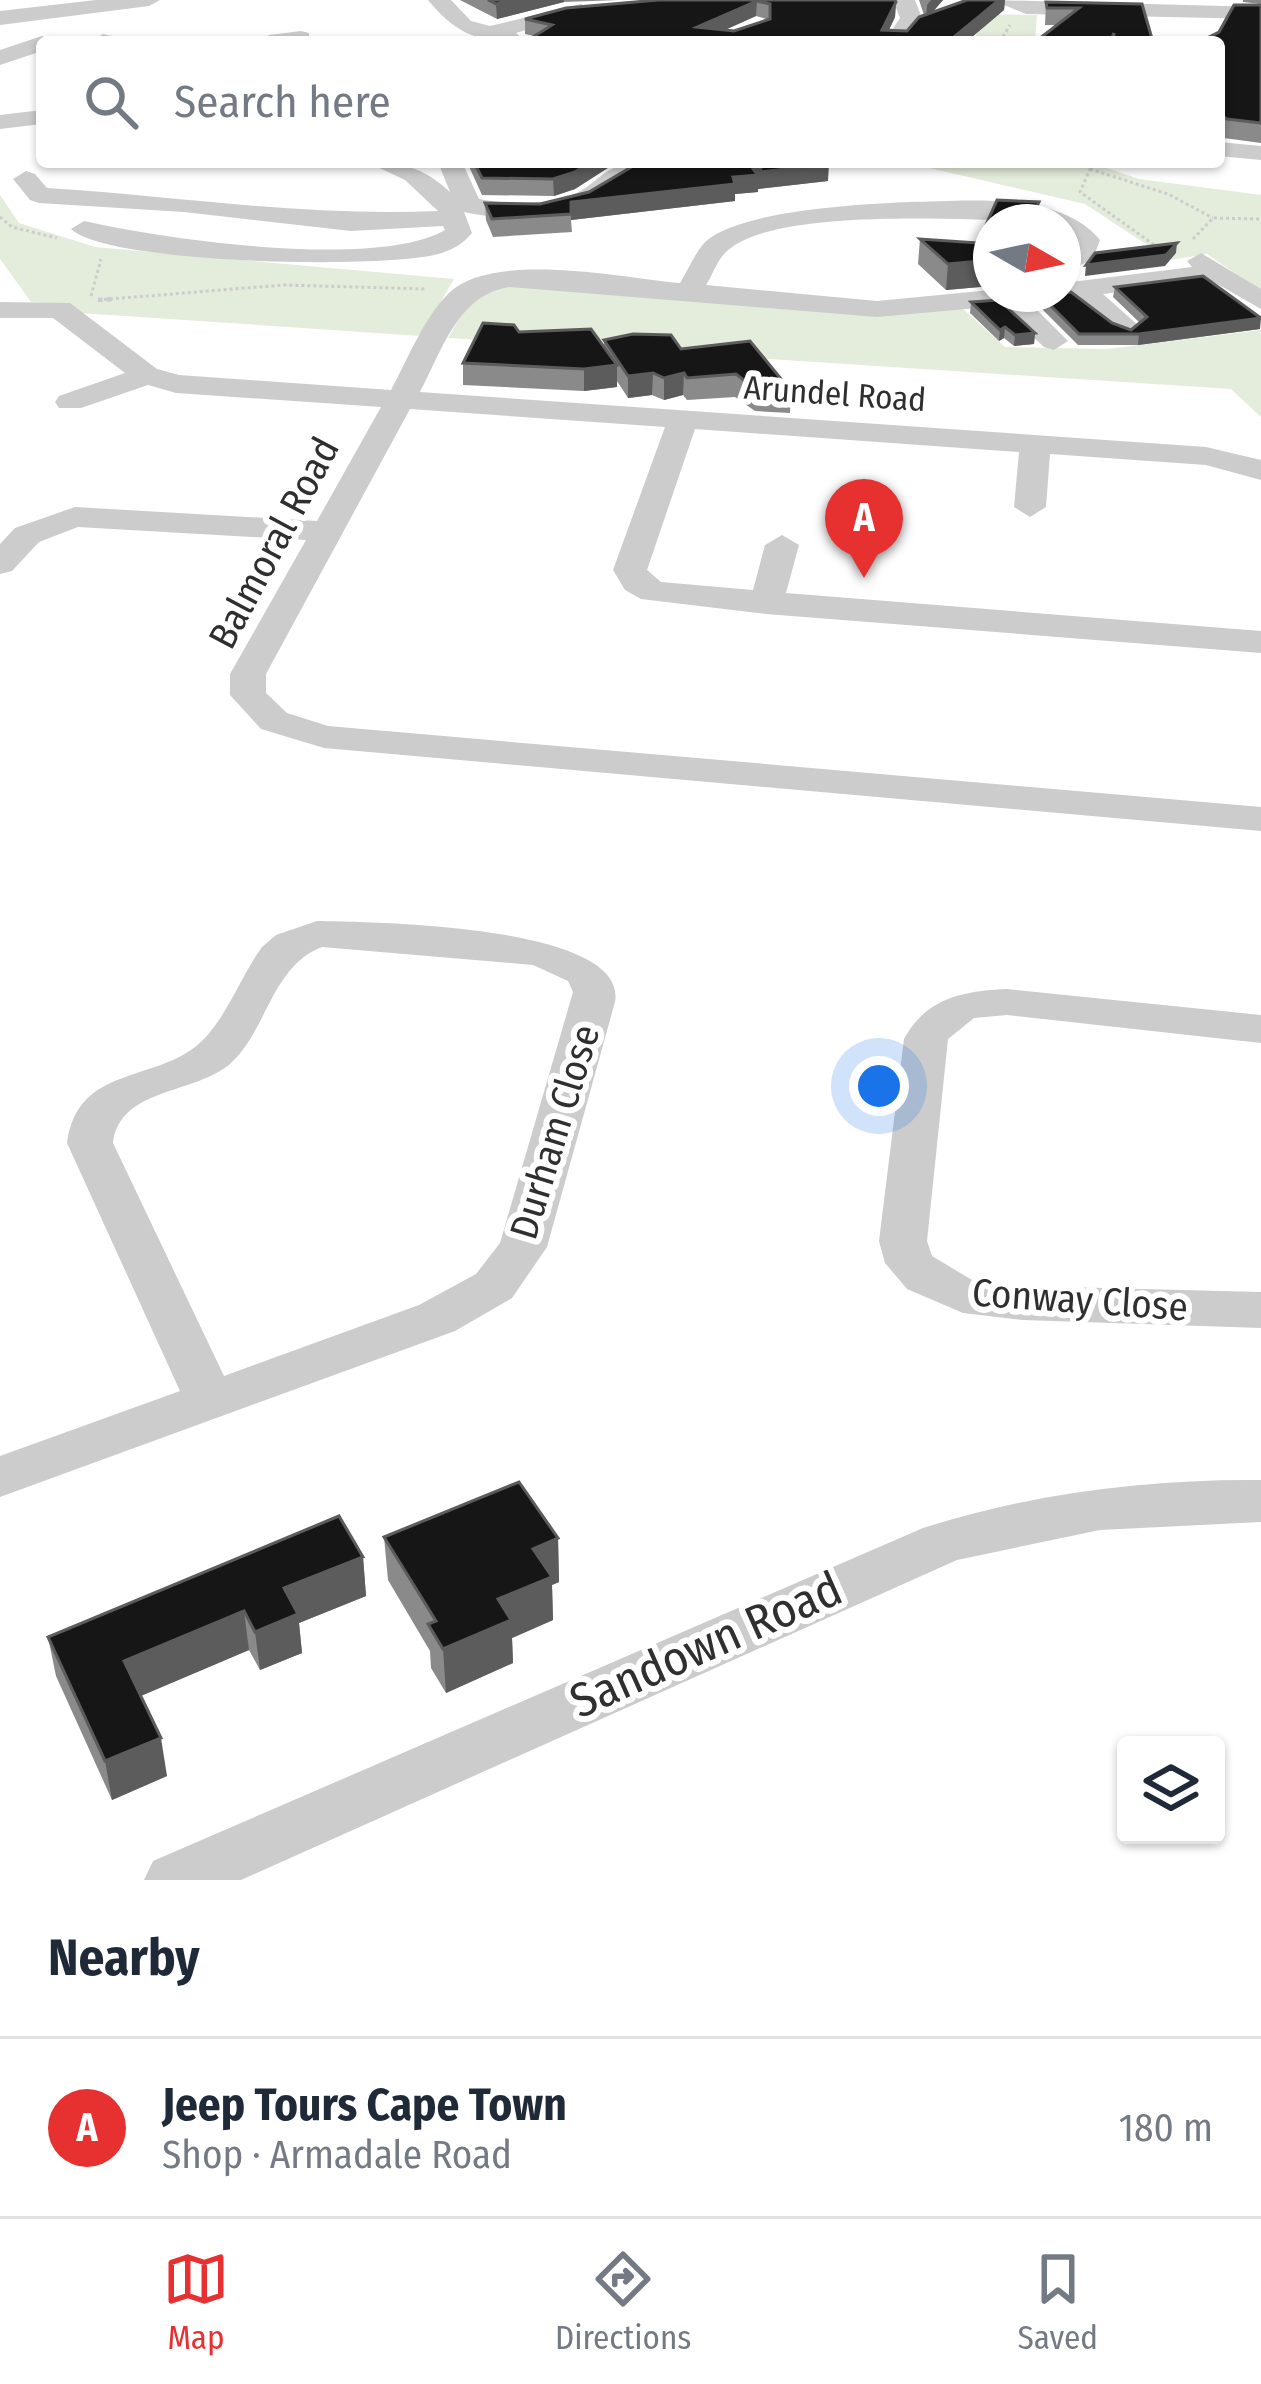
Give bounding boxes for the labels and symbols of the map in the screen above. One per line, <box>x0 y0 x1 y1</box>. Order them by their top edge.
north arrow <box>973 204 1081 312</box>
street label: Arundel Road <box>743 368 927 420</box>
street label: Balmoral Road <box>199 430 349 656</box>
pin: A <box>825 479 903 578</box>
street label: Durham Close <box>501 1019 609 1245</box>
your location <box>849 1056 909 1116</box>
street label: Conway Close <box>971 1270 1189 1330</box>
street label: Sandown Road <box>561 1559 851 1731</box>

